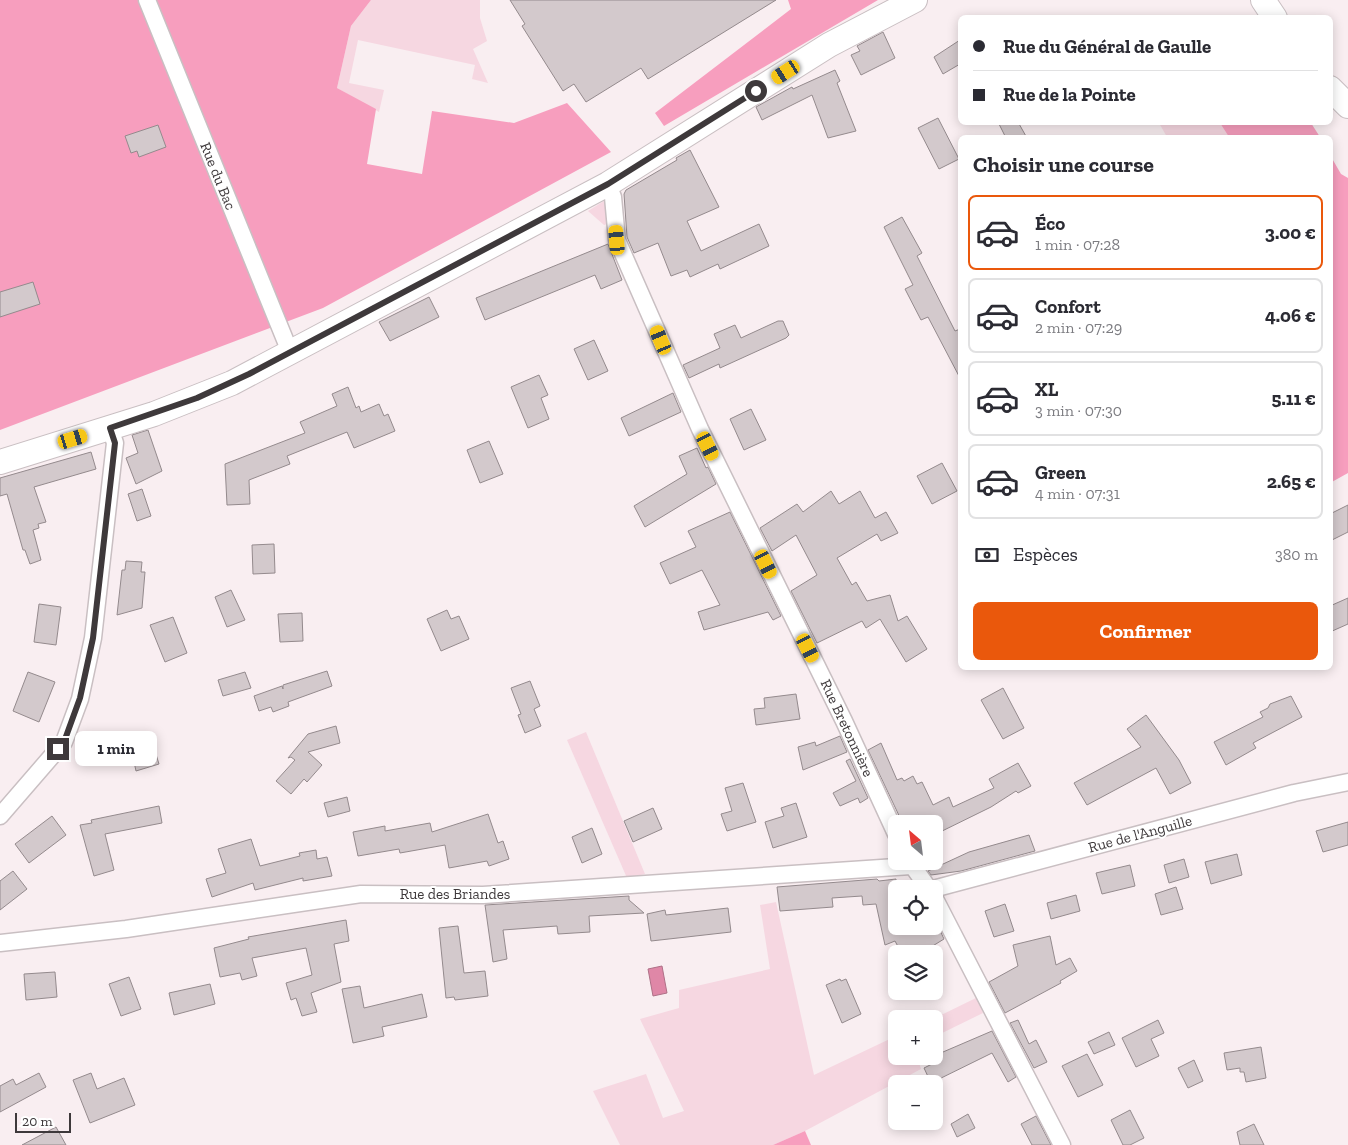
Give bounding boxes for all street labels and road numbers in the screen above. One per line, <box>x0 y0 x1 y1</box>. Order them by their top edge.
street label: Rue du Bac <box>196 140 240 213</box>
street label: Rue Bretonnière <box>817 676 877 780</box>
street label: Rue de l'Anguille <box>1086 811 1194 857</box>
street label: Rue des Briandes <box>400 885 510 903</box>

